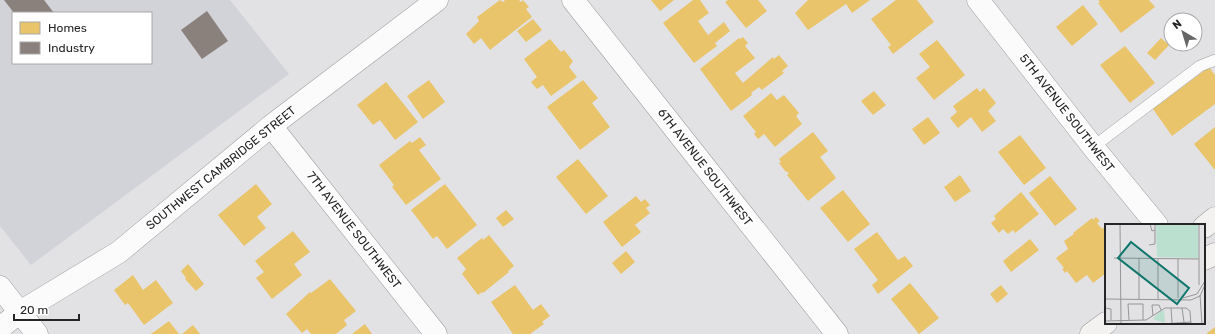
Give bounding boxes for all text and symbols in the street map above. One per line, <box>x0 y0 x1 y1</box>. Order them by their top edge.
legend <box>12 12 152 64</box>
north arrow <box>1163 12 1203 52</box>
text: N <box>1170 17 1184 32</box>
text: Homes <box>48 21 87 35</box>
text: Industry <box>48 41 95 55</box>
street label: 5TH AVENUE SOUTHWEST <box>1017 51 1117 175</box>
street label: SOUTHWEST CAMBRIDGE STREET <box>143 103 299 233</box>
street label: 6TH AVENUE SOUTHWEST <box>655 105 755 229</box>
street label: 7TH AVENUE SOUTHWEST <box>304 169 404 291</box>
inset map <box>1105 224 1205 324</box>
scale bar <box>14 296 79 322</box>
text: 20 m <box>20 303 48 317</box>

